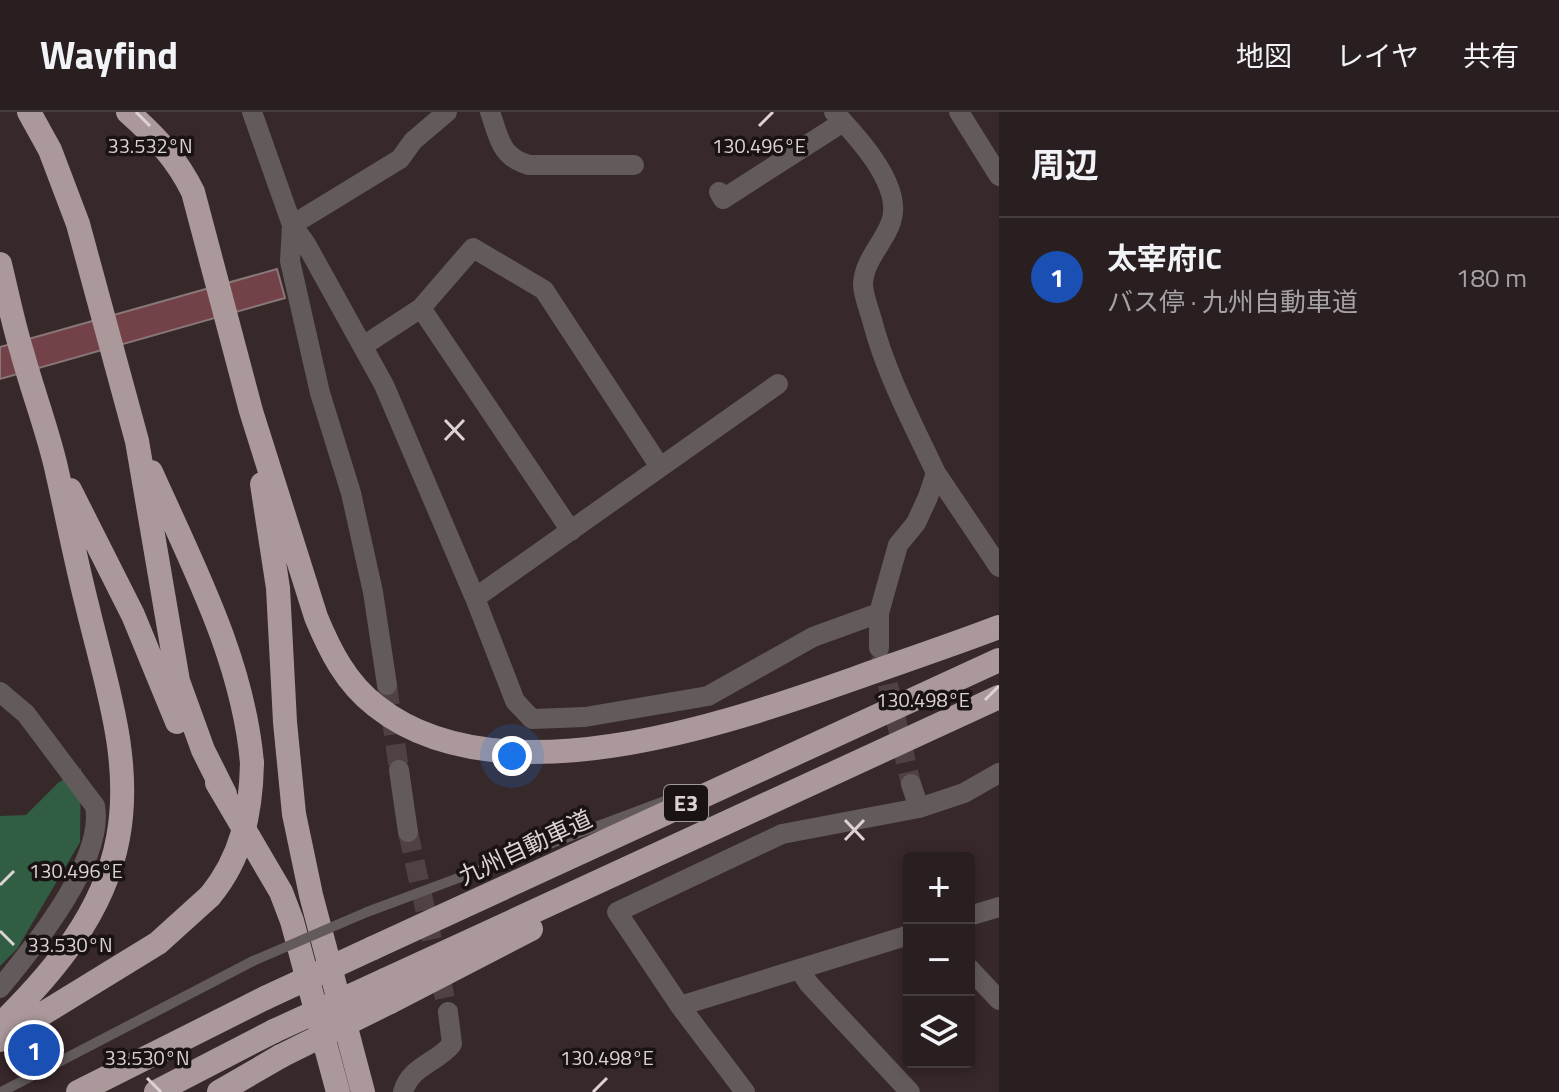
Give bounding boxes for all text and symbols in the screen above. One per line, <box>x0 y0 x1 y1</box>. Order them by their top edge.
text: Wayfind <box>40 26 178 84</box>
text: 地図 <box>1236 34 1292 77</box>
text: レイヤ <box>1336 34 1419 77</box>
text: 共有 <box>1463 34 1519 77</box>
text: 33.532°N <box>107 130 193 161</box>
text: 130.496°E <box>712 130 806 161</box>
text: 周辺 <box>1031 138 1099 190</box>
text: 太宰府IC <box>1107 235 1222 281</box>
text: 1 <box>1050 258 1064 297</box>
text: 180 m <box>1456 258 1527 297</box>
text: バス停 · 九州自動車道 <box>1107 282 1358 321</box>
text: 130.498°E <box>876 684 970 715</box>
your location <box>492 736 532 776</box>
road number: E3 <box>664 785 708 821</box>
street label: 九州自動車道 <box>452 800 598 894</box>
map controls <box>903 852 975 1068</box>
button: + <box>903 852 975 924</box>
text: 130.496°E <box>29 855 123 886</box>
button: − <box>903 924 975 996</box>
text: 33.530°N <box>27 929 113 960</box>
button: layers <box>903 996 975 1068</box>
pin: 1 <box>8 1020 60 1080</box>
text: 33.530°N <box>104 1042 190 1073</box>
text: 130.498°E <box>560 1042 654 1073</box>

